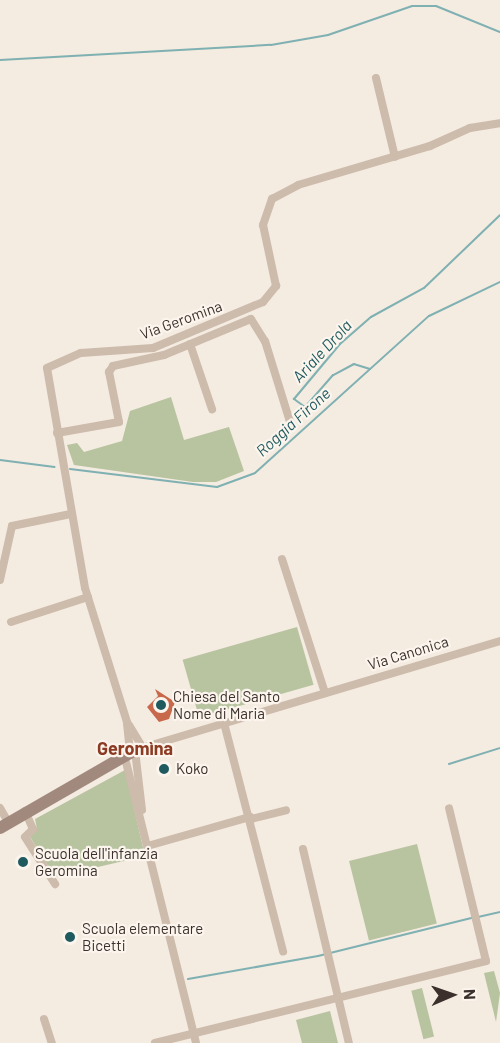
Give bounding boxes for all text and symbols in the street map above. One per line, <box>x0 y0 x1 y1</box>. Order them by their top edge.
street label: Via Geromina <box>137 297 225 343</box>
water label: Ariale Drola <box>288 316 356 386</box>
water label: Roggia Firone <box>252 384 334 460</box>
street label: Via Canonica <box>365 632 451 674</box>
place label: Chiesa del Santo Nome di Maria <box>173 687 280 722</box>
marker: Chiesa del Santo Nome di Maria <box>154 698 168 712</box>
district label: Geromìna <box>97 737 173 759</box>
place label: Koko <box>176 760 209 778</box>
marker: Koko <box>157 762 171 776</box>
place label: Scuola dell'infanzia Geromina <box>35 844 158 879</box>
marker: Scuola dell'infanzia Geromina <box>16 855 30 869</box>
place label: Scuola elementare Bicetti <box>82 919 203 954</box>
marker: Scuola elementare Bicetti <box>63 930 77 944</box>
north arrow <box>422 965 482 1025</box>
text: N <box>461 989 480 1000</box>

